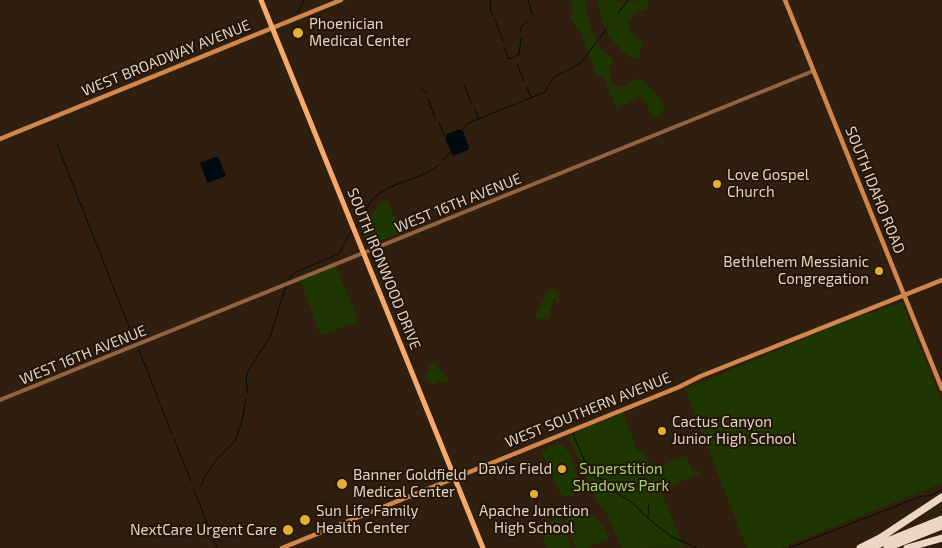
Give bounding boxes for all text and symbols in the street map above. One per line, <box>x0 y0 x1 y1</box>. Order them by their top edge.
place label: Phoenician Medical Center <box>309 15 411 50</box>
street label: WEST BROADWAY AVENUE <box>79 16 253 100</box>
marker: Phoenician Medical Center <box>291 26 305 40</box>
street label: SOUTH IDAHO ROAD <box>841 124 909 256</box>
place label: Love Gospel Church <box>727 166 809 201</box>
street label: WEST 16TH AVENUE <box>392 169 524 237</box>
marker: Love Gospel Church <box>711 178 723 190</box>
street label: SOUTH IRONWOOD DRIVE <box>343 186 425 352</box>
place label: Bethlehem Messianic Congregation <box>723 253 869 288</box>
marker: Bethlehem Messianic Congregation <box>873 265 885 277</box>
street label: WEST 16TH AVENUE <box>17 321 149 389</box>
street label: WEST SOUTHERN AVENUE <box>502 368 674 452</box>
place label: Cactus Canyon Junior High School <box>672 413 796 448</box>
marker: Cactus Canyon Junior High School <box>656 425 668 437</box>
place label: Davis Field <box>478 460 552 478</box>
park label: Superstition Shadows Park <box>573 460 669 495</box>
marker: Davis Field <box>556 463 568 475</box>
place label: Banner Goldfield Medical Center <box>353 466 467 501</box>
marker: Banner Goldfield Medical Center <box>335 477 349 491</box>
marker: Apache Junction High School <box>528 488 540 500</box>
place label: Sun Life Family Health Center <box>316 502 418 537</box>
place label: Apache Junction High School <box>479 502 589 537</box>
marker: Sun Life Family Health Center <box>298 513 312 527</box>
place label: NextCare Urgent Care <box>130 521 277 539</box>
marker: NextCare Urgent Care <box>281 523 295 537</box>

